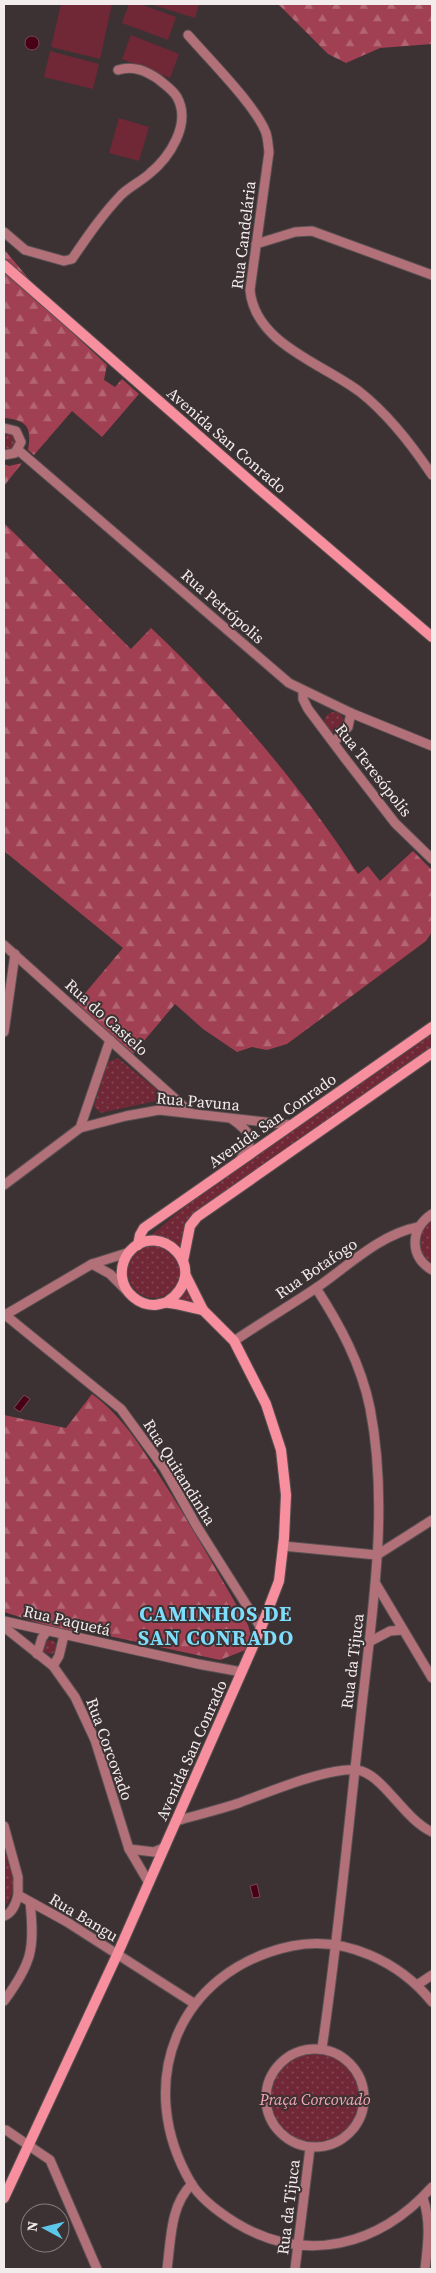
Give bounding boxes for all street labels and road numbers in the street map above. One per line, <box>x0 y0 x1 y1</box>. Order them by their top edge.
street label: Rua Candelária <box>225 179 261 290</box>
street label: Avenida San Conrado <box>163 382 292 498</box>
street label: Rua Petrópolis <box>177 564 269 648</box>
street label: Rua Teresópolis <box>331 719 417 821</box>
street label: Rua do Castelo <box>61 974 154 1060</box>
street label: Avenida San Conrado <box>204 1067 341 1173</box>
street label: Rua Pavuna <box>155 1086 242 1116</box>
street label: Rua Botafogo <box>271 1232 362 1304</box>
street label: Rua Quitandinha <box>139 1415 222 1530</box>
street label: Rua Paquetá <box>21 1599 113 1641</box>
street label: Rua da Tijuca <box>335 1611 369 1710</box>
street label: Avenida San Conrado <box>150 1676 232 1824</box>
street label: Rua Corcovado <box>81 1695 139 1803</box>
street label: Rua Bangu <box>45 1888 123 1946</box>
street label: Rua da Tijuca <box>271 2157 305 2256</box>

